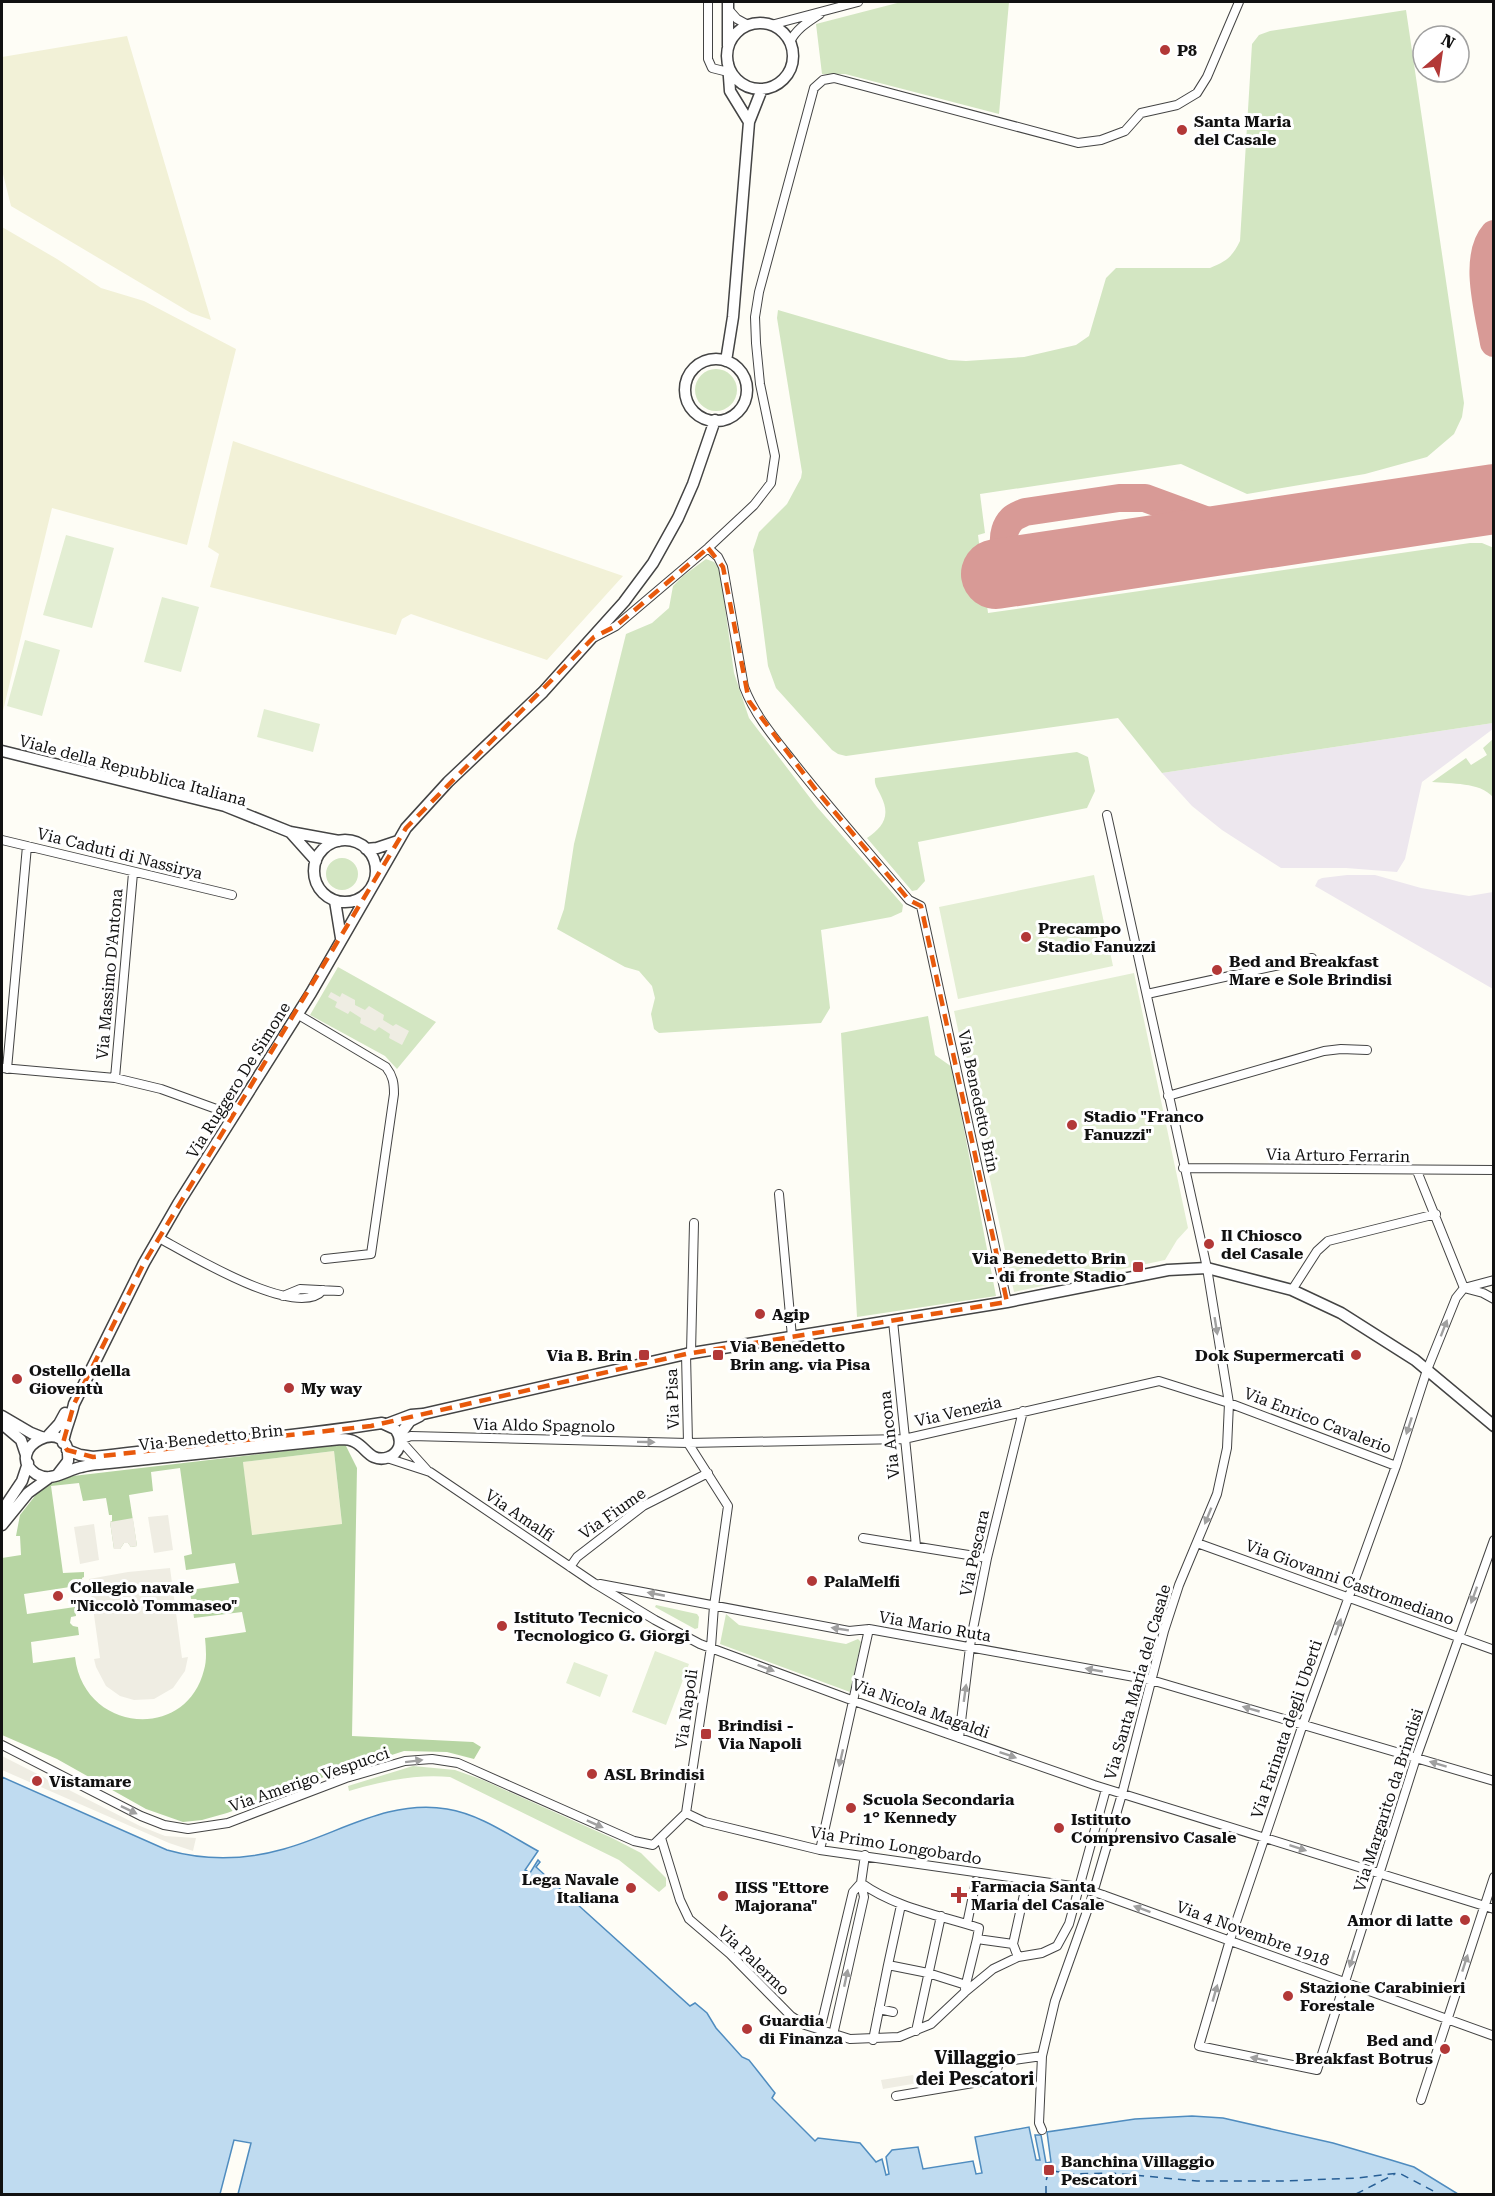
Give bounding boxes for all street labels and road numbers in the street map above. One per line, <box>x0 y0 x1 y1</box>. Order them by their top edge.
street label: Viale della Repubblica Italiana <box>17 731 249 810</box>
street label: Via Caduti di Nassirya <box>35 824 205 883</box>
street label: Via Massimo D'Antona <box>93 887 126 1060</box>
street label: Via Ruggero De Simone <box>182 998 294 1162</box>
street label: Via Benedetto Brin <box>954 1028 1003 1174</box>
street label: Via Arturo Ferrarin <box>1266 1145 1410 1166</box>
street label: Via Pisa <box>662 1368 683 1430</box>
street label: Via Enrico Cavalerio <box>1241 1384 1395 1457</box>
street label: Via Ancona <box>875 1390 904 1480</box>
street label: Via Venezia <box>913 1392 1004 1431</box>
street label: Via Aldo Spagnolo <box>473 1415 616 1436</box>
street label: Via Benedetto Brin <box>138 1420 284 1455</box>
street label: Via Fiume <box>575 1483 649 1543</box>
street label: Via Amalfi <box>482 1485 558 1546</box>
street label: Via Pescara <box>956 1508 993 1598</box>
street label: Via Giovanni Castromediano <box>1243 1536 1457 1629</box>
street label: Via Santa Maria del Casale <box>1100 1582 1175 1782</box>
street label: Via Mario Ruta <box>877 1607 993 1646</box>
street label: Via Farinata degli Uberti <box>1247 1637 1326 1821</box>
street label: Via Napoli <box>671 1668 702 1750</box>
street label: Via Nicola Magaldi <box>849 1675 992 1742</box>
street label: Via Margarito da Brindisi <box>1350 1706 1427 1894</box>
street label: Via Amerigo Vespucci <box>227 1743 392 1816</box>
street label: Via Primo Longobardo <box>809 1823 983 1868</box>
street label: Via 4 Novembre 1918 <box>1174 1897 1332 1970</box>
street label: Via Palermo <box>714 1921 794 1999</box>

